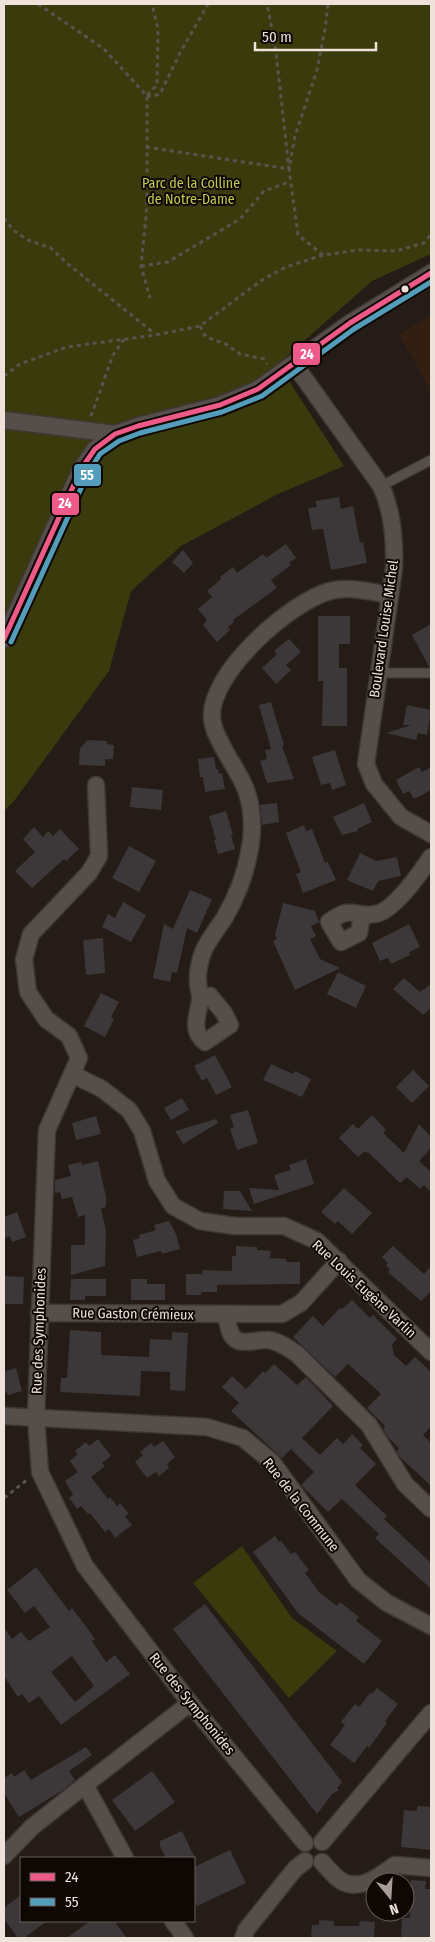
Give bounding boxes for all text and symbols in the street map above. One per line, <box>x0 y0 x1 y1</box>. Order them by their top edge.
scale bar <box>255 20 376 52</box>
text: 50 m <box>262 28 292 46</box>
park label: Parc de la Colline de Notre-Dame <box>142 175 240 208</box>
unlabelled marker <box>400 284 410 294</box>
line badge: 24 <box>292 342 321 366</box>
text: 24 <box>299 346 314 363</box>
line badge: 55 <box>73 463 102 487</box>
text: 55 <box>80 467 94 484</box>
line badge: 24 <box>51 492 80 516</box>
text: 24 <box>57 495 72 512</box>
street label: Boulevard Louise Michel <box>366 559 402 699</box>
street label: Rue Louis Eugène Varlin <box>308 1236 420 1342</box>
street label: Rue des Symphonides <box>28 1268 50 1394</box>
street label: Rue Gaston Crémieux <box>72 1304 195 1324</box>
street label: Rue de la Commune <box>259 1455 343 1555</box>
street label: Rue des Symphonides <box>146 1650 238 1758</box>
legend <box>20 1857 195 1922</box>
text: 24 <box>65 1868 79 1886</box>
north arrow <box>365 1872 415 1922</box>
text: 55 <box>65 1893 79 1911</box>
text: N <box>387 1900 400 1918</box>

